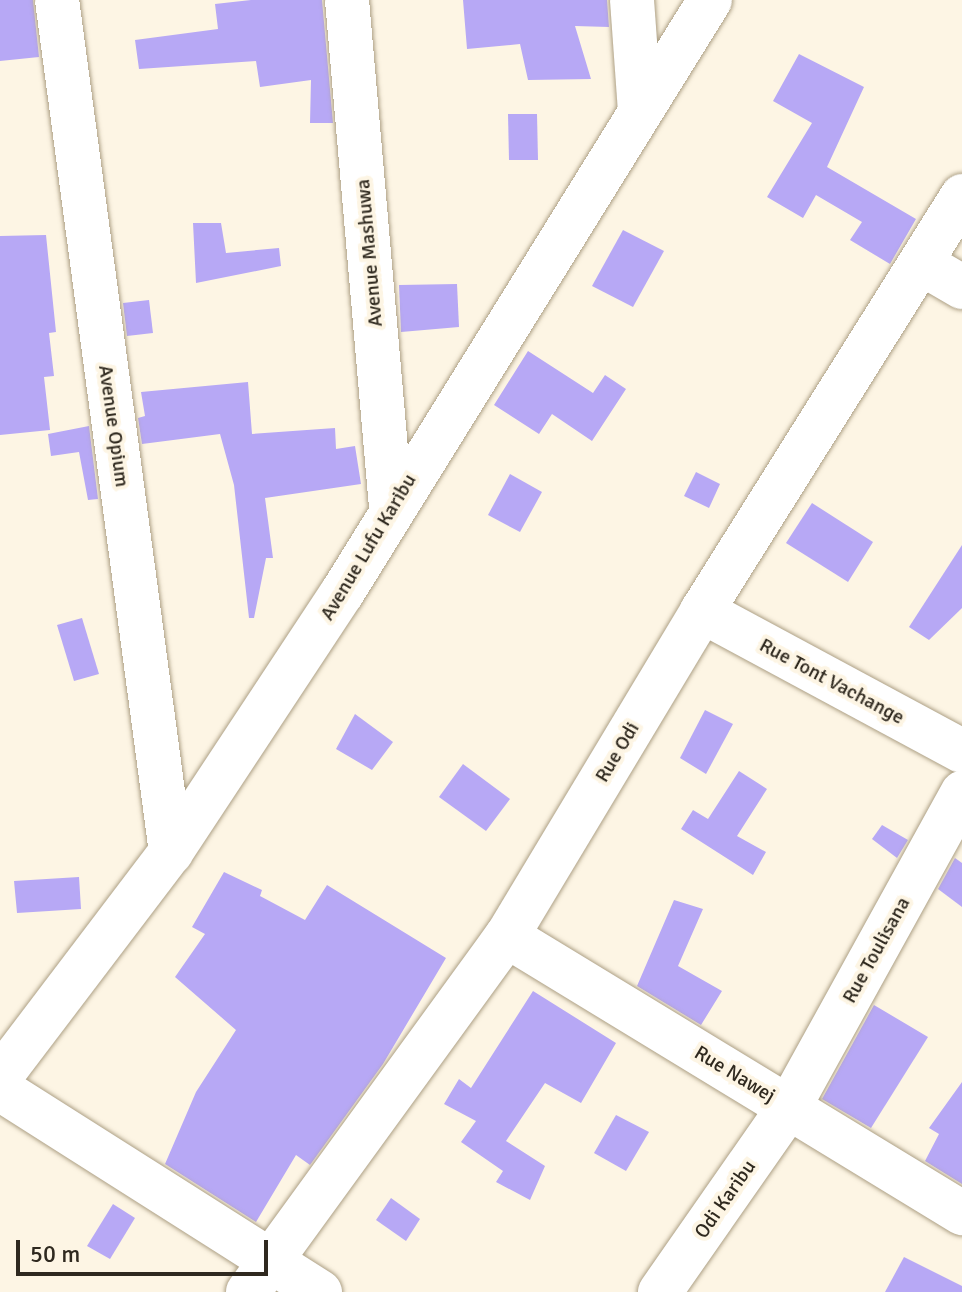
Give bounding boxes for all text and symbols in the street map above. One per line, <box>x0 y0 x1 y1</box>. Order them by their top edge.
street label: Avenue Mashuwa <box>351 178 387 328</box>
street label: Avenue Opium <box>94 363 134 489</box>
street label: Avenue Lufu Karibu <box>315 469 421 625</box>
street label: Rue Tont Vachange <box>756 633 908 729</box>
street label: Rue Odi <box>590 718 644 786</box>
street label: Rue Toulisana <box>837 893 915 1007</box>
street label: Rue Nawej <box>690 1041 780 1107</box>
street label: Odi Karibu <box>689 1155 761 1243</box>
scale bar <box>20 1224 272 1274</box>
text: 50 m <box>30 1239 80 1269</box>

